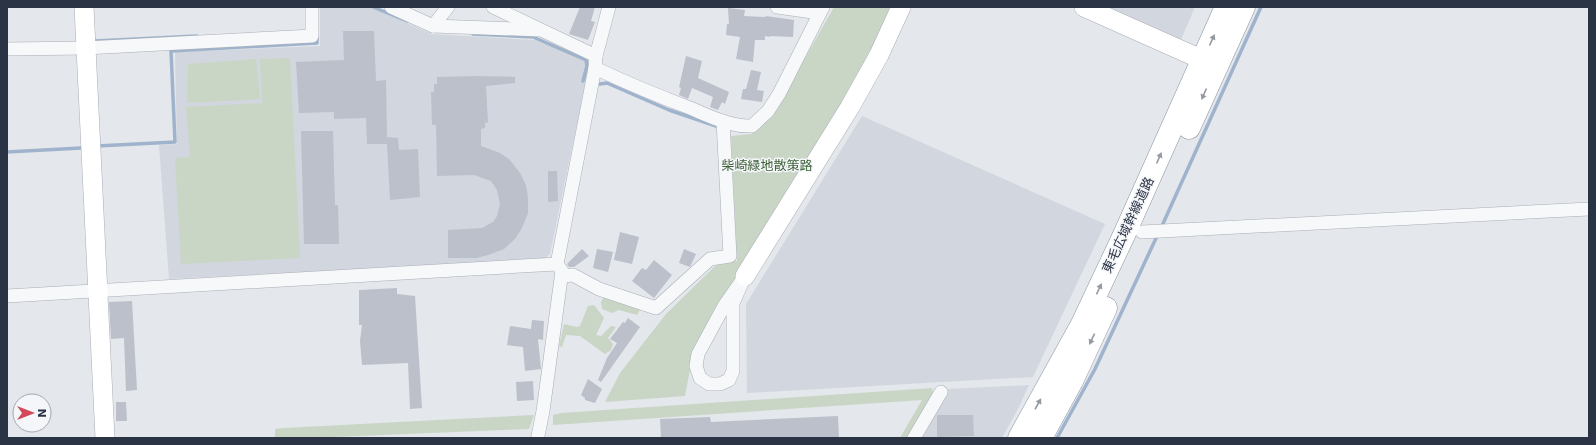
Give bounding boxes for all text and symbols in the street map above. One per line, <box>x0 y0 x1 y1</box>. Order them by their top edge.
one-way arrow <box>1209 34 1215 45</box>
one-way arrow <box>1201 88 1207 100</box>
one-way arrow <box>1156 153 1162 164</box>
park label: 柴崎緑地散策路 <box>721 158 813 173</box>
street label: 東毛広域幹線道路 <box>1099 175 1157 275</box>
one-way arrow <box>1096 283 1102 295</box>
one-way arrow <box>1089 333 1095 345</box>
north arrow <box>12 393 52 433</box>
one-way arrow <box>1034 398 1041 410</box>
text: N <box>35 408 48 418</box>

